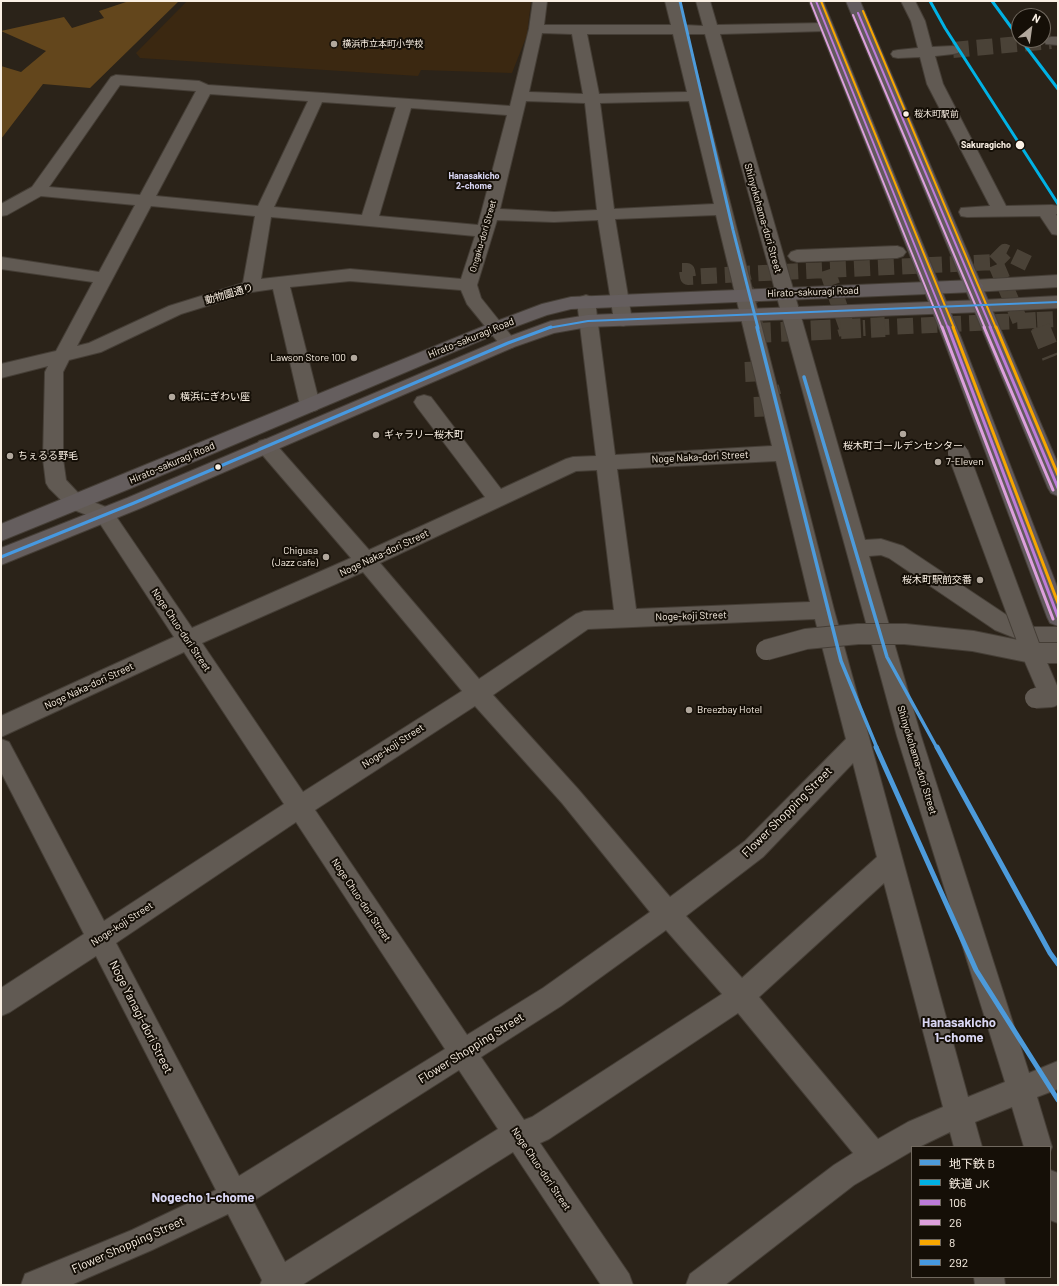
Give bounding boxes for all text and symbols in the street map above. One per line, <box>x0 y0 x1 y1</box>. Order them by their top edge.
north arrow <box>1011 8 1051 48</box>
text: N <box>1030 10 1043 25</box>
marker: 横浜市立本町小学校 <box>329 39 339 49</box>
place label: 横浜市立本町小学校 <box>342 39 423 49</box>
marker: 桜木町駅前 <box>901 109 911 119</box>
place label: 桜木町駅前 <box>914 109 959 119</box>
marker: Sakuragicho <box>1014 139 1026 151</box>
place label: Sakuragicho <box>961 140 1011 150</box>
street label: Shinyokohama-dori Street <box>742 162 784 274</box>
district label: Hanasakicho 2-chome <box>448 171 500 192</box>
street label: Ongaku-dori Street <box>468 199 498 273</box>
street label: 動物園通り <box>203 281 255 307</box>
street label: Hirato-sakuragi Road <box>767 284 859 300</box>
street label: Hirato-sakuragi Road <box>426 315 516 361</box>
place label: Lawson Store 100 <box>270 352 346 364</box>
marker: Lawson Store 100 <box>349 353 359 363</box>
place label: 横浜にぎわい座 <box>180 391 250 403</box>
marker: 横浜にぎわい座 <box>167 392 177 402</box>
place label: ギャラリー桜木町 <box>384 429 464 441</box>
marker: 桜木町ゴールデンセンター <box>898 429 908 439</box>
marker: ギャラリー桜木町 <box>371 430 381 440</box>
street label: Hirato-sakuragi Road <box>127 440 217 486</box>
place label: 桜木町ゴールデンセンター <box>843 440 963 452</box>
street label: Noge Naka-dori Street <box>651 448 749 466</box>
place label: ちぇるる野毛 <box>18 450 78 462</box>
marker: ちぇるる野毛 <box>5 451 15 461</box>
place label: 7-Eleven <box>946 456 984 468</box>
marker: 7-Eleven <box>933 457 943 467</box>
unlabelled marker <box>213 462 223 472</box>
street label: Noge Naka-dori Street <box>337 527 431 579</box>
place label: Chigusa (Jazz cafe) <box>272 545 318 568</box>
marker: Chigusa (Jazz cafe) <box>321 552 331 562</box>
place label: 桜木町駅前交番 <box>902 574 972 586</box>
marker: 桜木町駅前交番 <box>975 575 985 585</box>
street label: Noge Chuo-dori Street <box>149 586 213 674</box>
street label: Noge-koji Street <box>655 609 727 623</box>
street label: Noge Naka-dori Street <box>42 660 136 712</box>
place label: Breezbay Hotel <box>697 704 762 716</box>
street label: Shinyokohama-dori Street <box>895 704 939 816</box>
marker: Breezbay Hotel <box>684 705 694 715</box>
street label: Noge-koji Street <box>360 722 426 770</box>
street label: Flower Shopping Street <box>739 764 835 860</box>
street label: Noge Chuo-dori Street <box>329 856 393 944</box>
street label: Noge-koji Street <box>89 900 155 948</box>
street label: Noge Yanagi-dori Street <box>106 958 176 1076</box>
street label: Flower Shopping Street <box>416 1010 526 1086</box>
district label: Hanasakicho 1-chome <box>922 1015 996 1046</box>
street label: Noge Chuo-dori Street <box>509 1125 573 1213</box>
legend <box>911 1146 1051 1278</box>
text: 地下鉄 B <box>949 1156 995 1170</box>
text: 鉄道 JK <box>949 1176 990 1190</box>
district label: Nogecho 1-chome <box>151 1190 255 1206</box>
text: 106 <box>949 1195 966 1209</box>
street label: Flower Shopping Street <box>69 1214 187 1276</box>
text: 26 <box>949 1215 962 1229</box>
text: 8 <box>949 1235 955 1249</box>
text: 292 <box>949 1255 968 1269</box>

